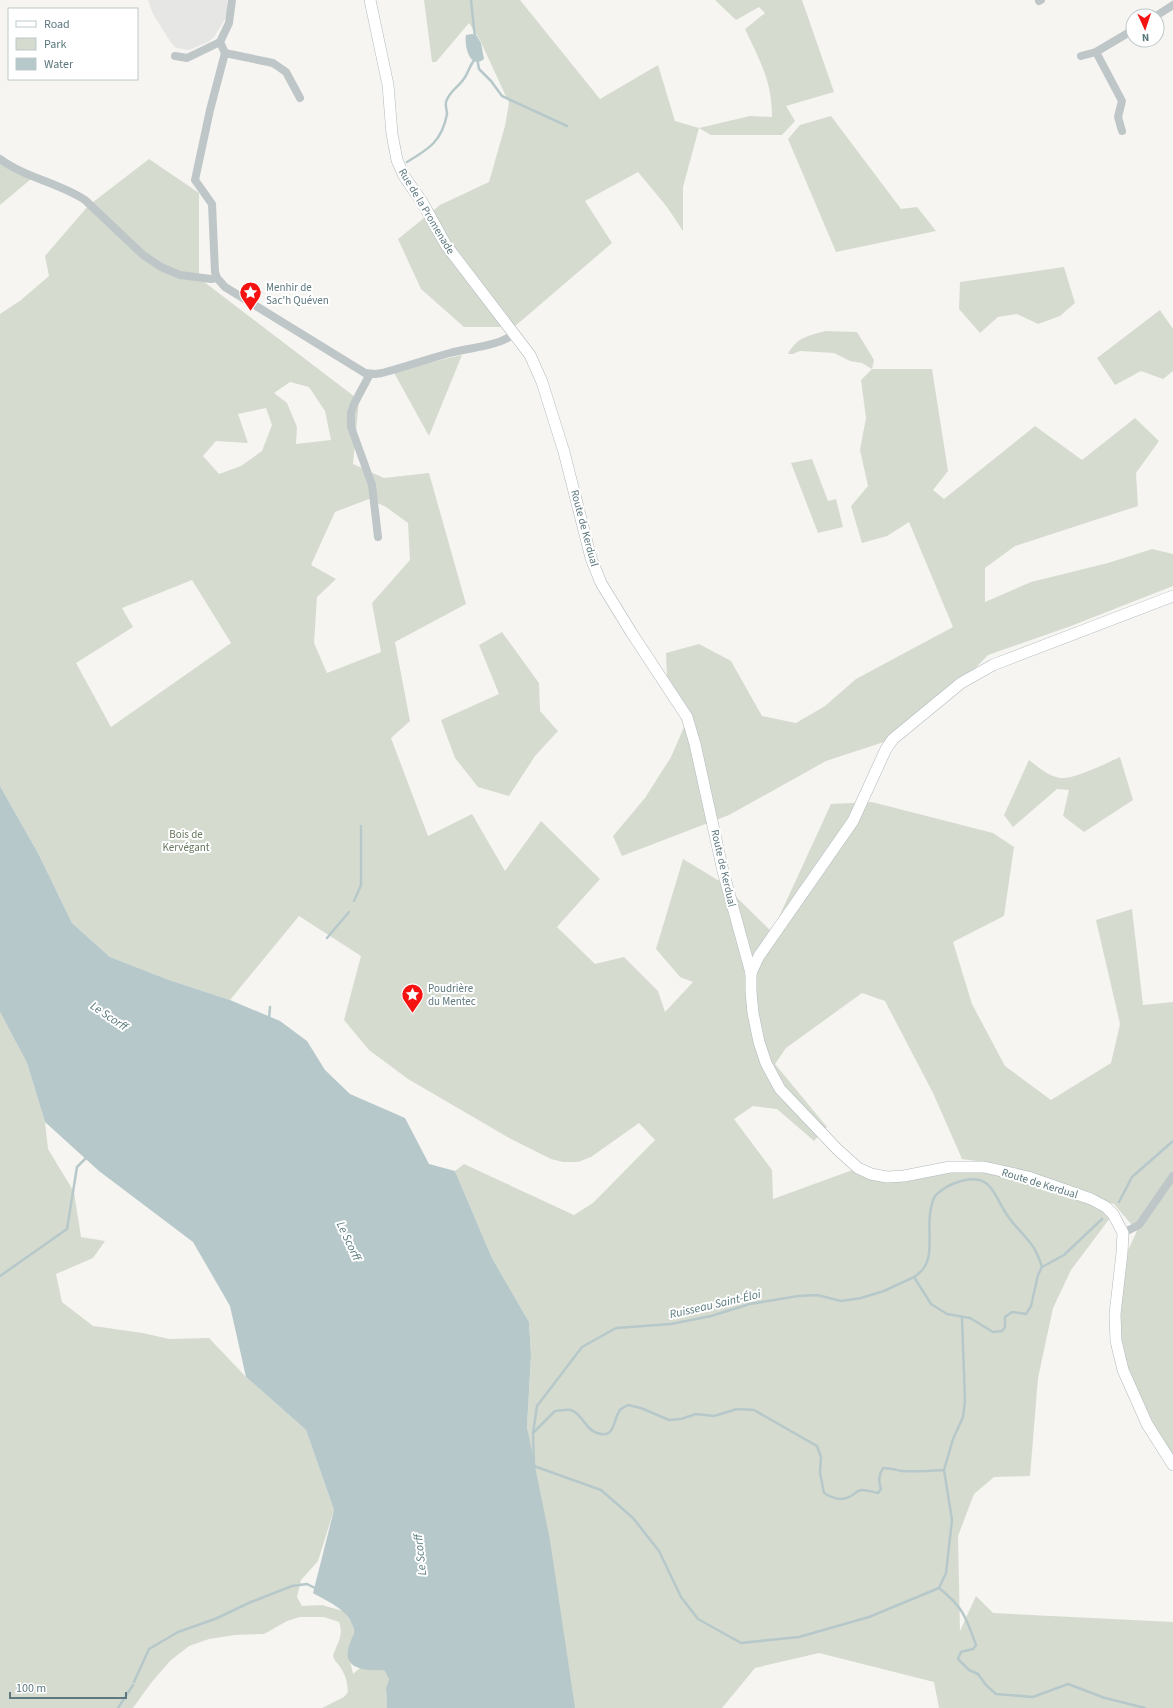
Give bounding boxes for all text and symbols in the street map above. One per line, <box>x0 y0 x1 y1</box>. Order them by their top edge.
legend <box>8 8 138 80</box>
north arrow <box>1125 8 1165 48</box>
text: Road <box>44 16 70 33</box>
text: N <box>1141 30 1150 45</box>
text: Park <box>44 36 66 53</box>
text: Water <box>44 56 74 73</box>
street label: Rue de la Promenade <box>395 165 458 257</box>
place icon: Menhir de Sac'h Quéven <box>238 280 264 313</box>
place label: Menhir de Sac'h Quéven <box>266 280 329 308</box>
street label: Route de Kerdual <box>567 488 602 568</box>
park label: Bois de Kervégant <box>163 827 210 855</box>
street label: Route de Kerdual <box>707 828 740 908</box>
place icon: Poudrière du Mentec <box>399 981 425 1014</box>
place label: Poudrière du Mentec <box>428 981 476 1009</box>
water label: Le Scorff <box>87 998 132 1036</box>
street label: Route de Kerdual <box>1000 1165 1080 1202</box>
water label: Le Scorff <box>332 1219 366 1265</box>
water label: Ruisseau Saint-Éloi <box>668 1286 763 1323</box>
water label: Le Scorff <box>410 1532 431 1577</box>
scale bar <box>10 1674 126 1700</box>
text: 100 m <box>16 1680 46 1697</box>

